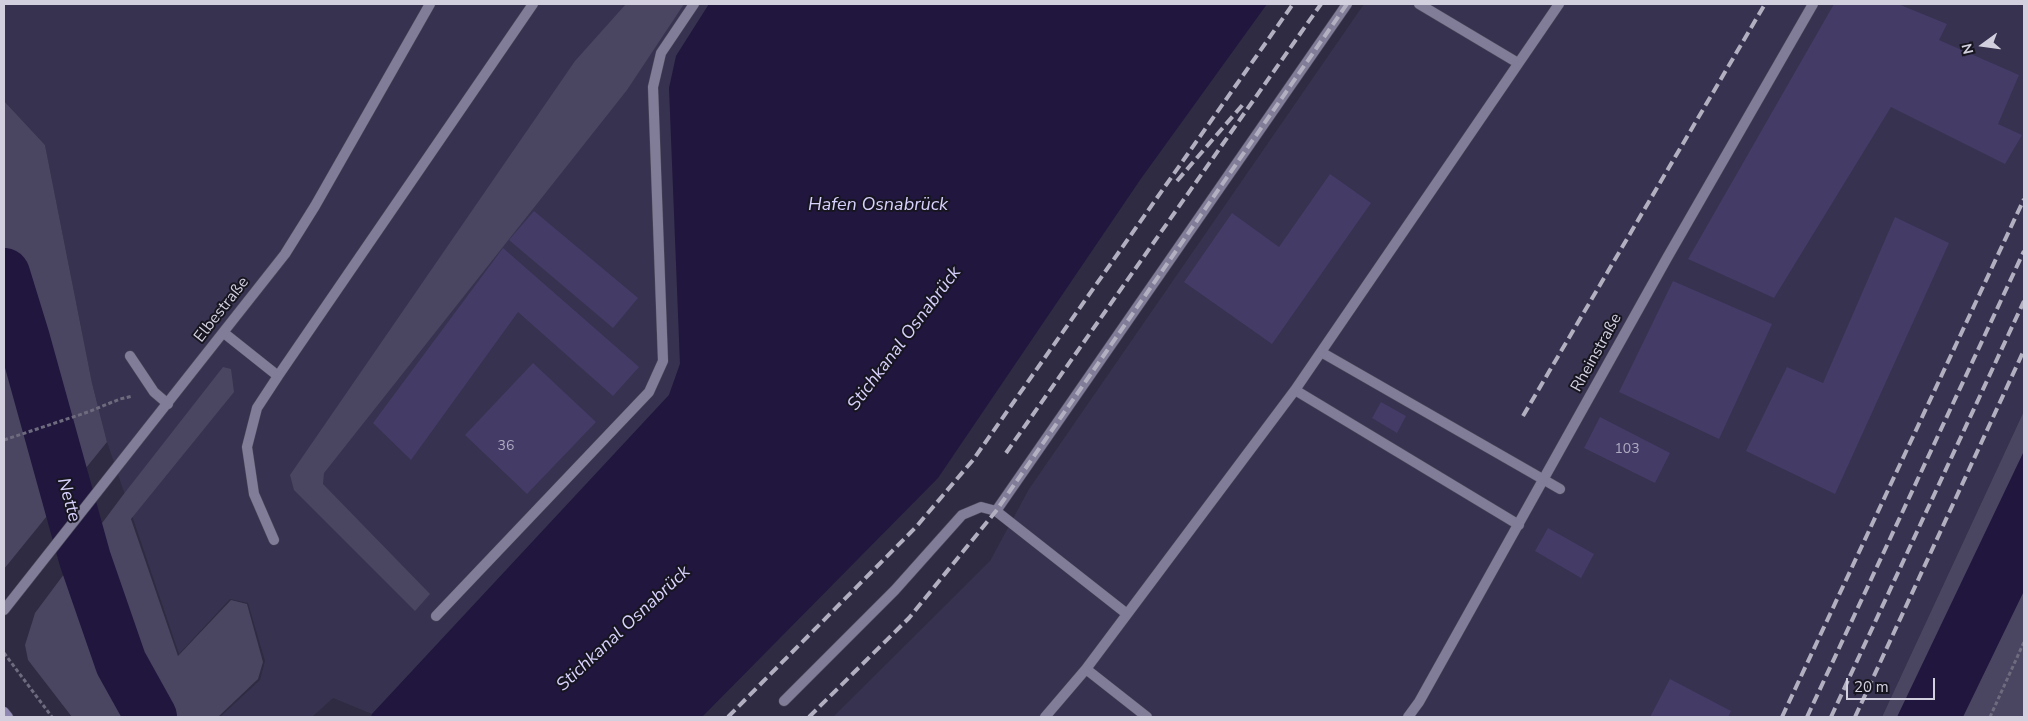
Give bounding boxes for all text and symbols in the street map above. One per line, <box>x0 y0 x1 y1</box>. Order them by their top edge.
north arrow <box>1958 20 2008 70</box>
text: N <box>1957 41 1978 56</box>
water label: Hafen Osnabrück <box>808 195 948 217</box>
water label: Stichkanal Osnabrück <box>844 263 966 415</box>
street label: Elbestraße <box>191 274 253 346</box>
street label: Rheinstraße <box>1568 310 1626 396</box>
house number: 36 <box>498 439 514 455</box>
house number: 103 <box>1614 442 1640 458</box>
water label: Nette <box>51 476 85 524</box>
water label: Stichkanal Osnabrück <box>553 561 695 697</box>
scale bar <box>1848 668 1937 700</box>
text: 20 m <box>1854 677 1889 697</box>

